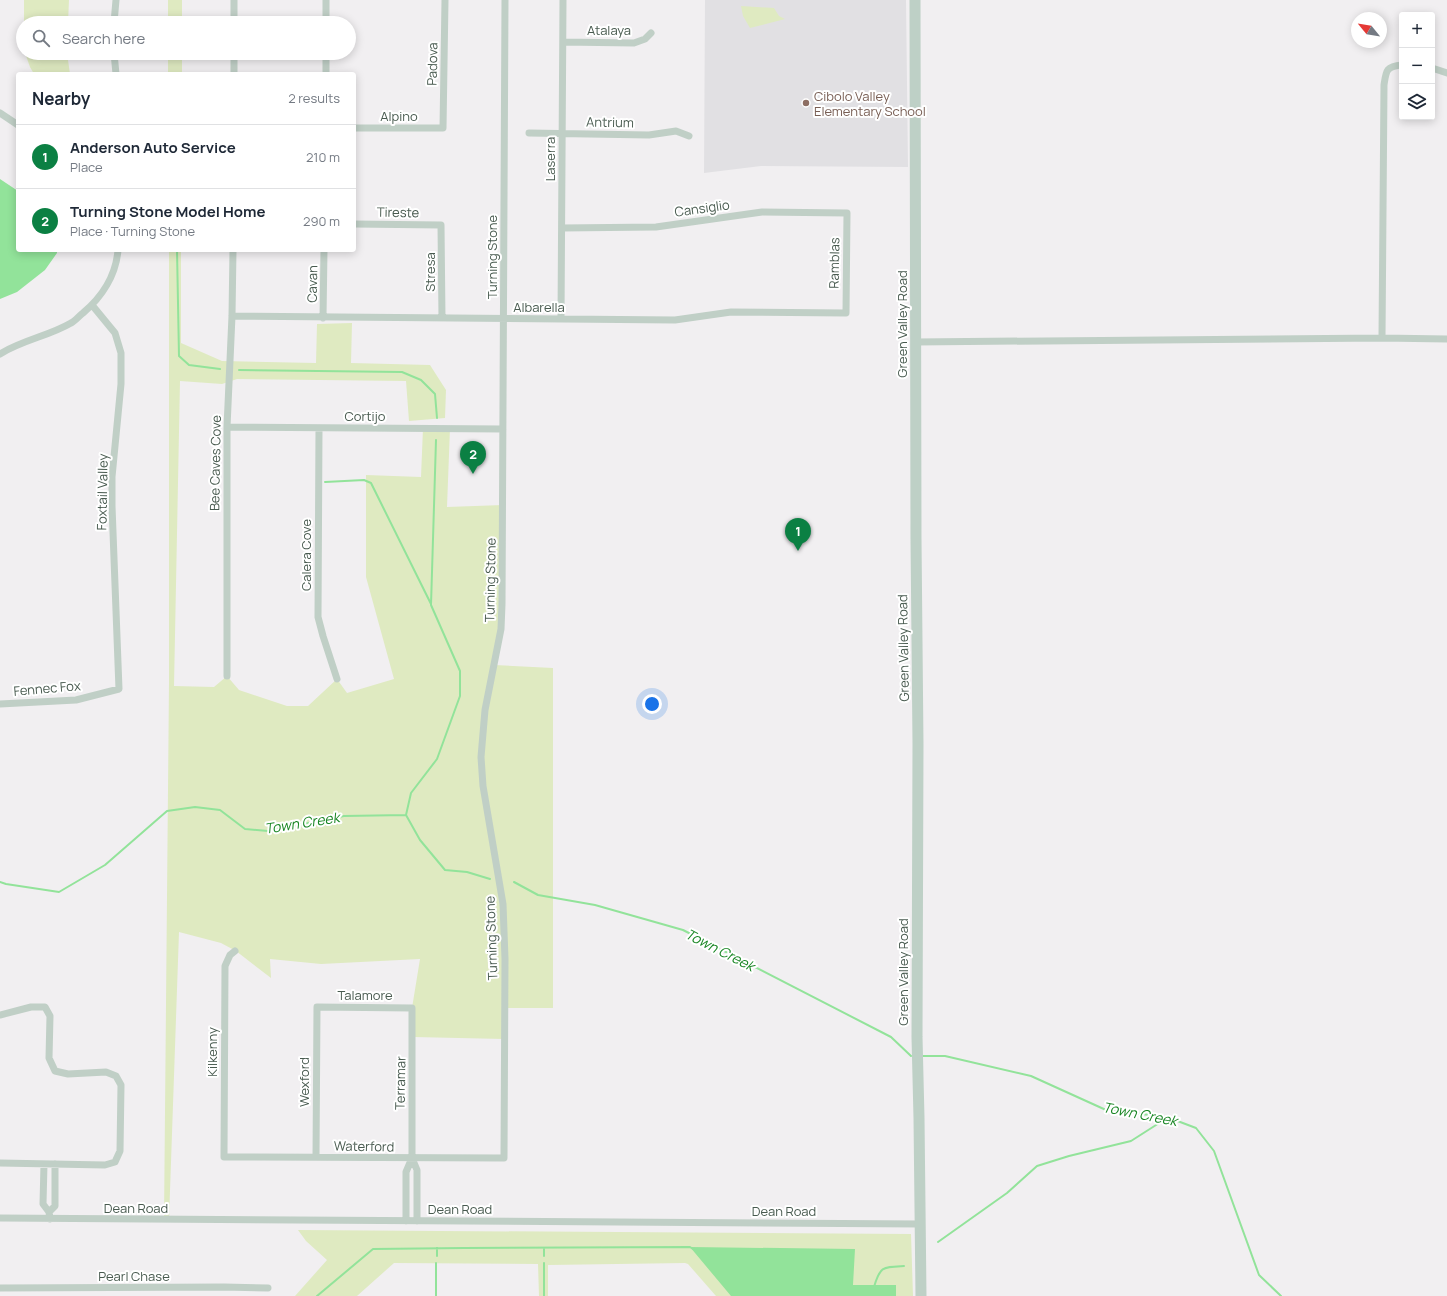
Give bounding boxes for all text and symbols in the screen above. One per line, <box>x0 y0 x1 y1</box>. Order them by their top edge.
north arrow <box>1351 12 1387 48</box>
map controls <box>1399 12 1435 120</box>
button: + <box>1399 12 1435 48</box>
search box <box>16 16 356 60</box>
street label: Atalaya <box>587 21 631 39</box>
icon: search <box>30 27 52 49</box>
text: Search here <box>62 28 145 49</box>
street label: Padova <box>423 42 441 86</box>
button: − <box>1399 48 1435 84</box>
button: layers <box>1399 84 1435 120</box>
text: Nearby <box>32 87 90 110</box>
place label: Cibolo Valley Elementary School <box>814 87 926 120</box>
text: 2 results <box>288 89 340 107</box>
marker: Cibolo Valley Elementary School <box>801 98 811 108</box>
street label: Alpino <box>380 107 418 125</box>
street label: Antrium <box>586 113 634 131</box>
text: Anderson Auto Service <box>70 137 236 158</box>
street label: Laserra <box>541 137 559 181</box>
text: 1 <box>42 148 48 166</box>
text: 210 m <box>306 148 340 166</box>
text: Place <box>70 158 103 176</box>
street label: Cansiglio <box>673 195 731 221</box>
text: Turning Stone Model Home <box>70 201 266 222</box>
street label: Tireste <box>377 203 420 221</box>
text: 2 <box>41 212 49 230</box>
text: 290 m <box>303 212 340 230</box>
street label: Turning Stone <box>483 214 501 299</box>
text: Place · Turning Stone <box>70 222 195 240</box>
street label: Ramblas <box>825 237 843 289</box>
street label: Stresa <box>421 252 439 292</box>
street label: Cavan <box>303 265 321 303</box>
street label: Green Valley Road <box>893 270 911 378</box>
street label: Albarella <box>513 298 565 316</box>
street label: Cortijo <box>345 407 386 425</box>
street label: Bee Caves Cove <box>205 414 225 511</box>
pin: 2 <box>460 441 486 474</box>
street label: Foxtail Valley <box>92 453 112 531</box>
pin: 1 <box>785 518 811 551</box>
street label: Calera Cove <box>297 519 315 591</box>
street label: Turning Stone <box>480 537 500 622</box>
street label: Green Valley Road <box>893 594 913 702</box>
street label: Fennec Fox <box>13 676 81 700</box>
your location <box>642 694 662 714</box>
water label: Town Creek <box>263 807 343 838</box>
street label: Turning Stone <box>481 895 501 980</box>
street label: Green Valley Road <box>894 918 912 1026</box>
water label: Town Creek <box>682 924 760 976</box>
street label: Talamore <box>337 986 393 1004</box>
street label: Kilkenny <box>203 1027 221 1077</box>
street label: Terramar <box>391 1056 409 1110</box>
street label: Wexford <box>295 1057 313 1107</box>
water label: Town Creek <box>1101 1097 1181 1130</box>
street label: Waterford <box>334 1136 394 1156</box>
street label: Dean Road <box>104 1199 168 1217</box>
street label: Dean Road <box>428 1200 492 1218</box>
street label: Dean Road <box>752 1202 816 1220</box>
street label: Pearl Chase <box>98 1267 170 1285</box>

